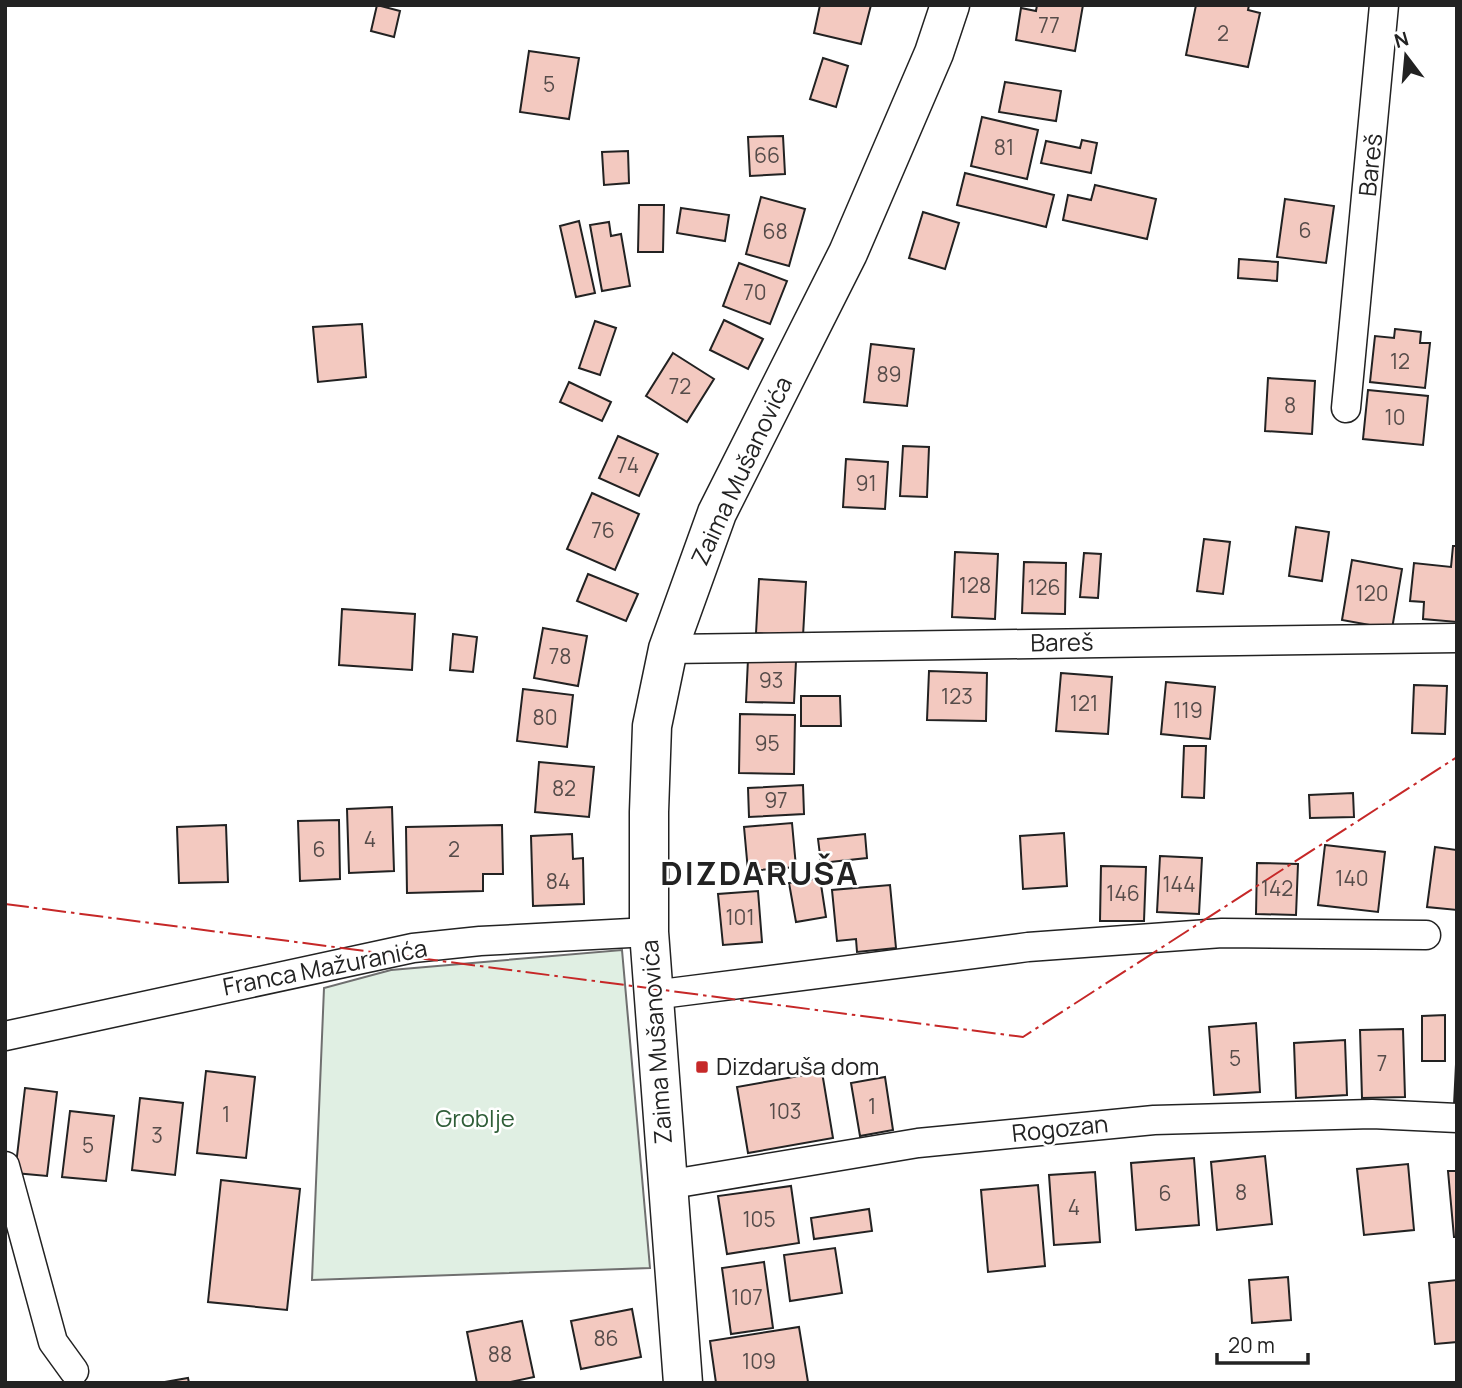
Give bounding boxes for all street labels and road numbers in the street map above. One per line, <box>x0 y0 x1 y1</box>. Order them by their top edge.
street label: Bareš <box>1350 132 1389 198</box>
street label: Zaima Mušanovića <box>682 371 799 570</box>
street label: Bareš <box>1030 624 1094 659</box>
street label: Franca Mažuranića <box>220 931 430 1003</box>
street label: Zaima Mušanovića <box>632 939 679 1145</box>
street label: Rogozan <box>1010 1106 1110 1149</box>

